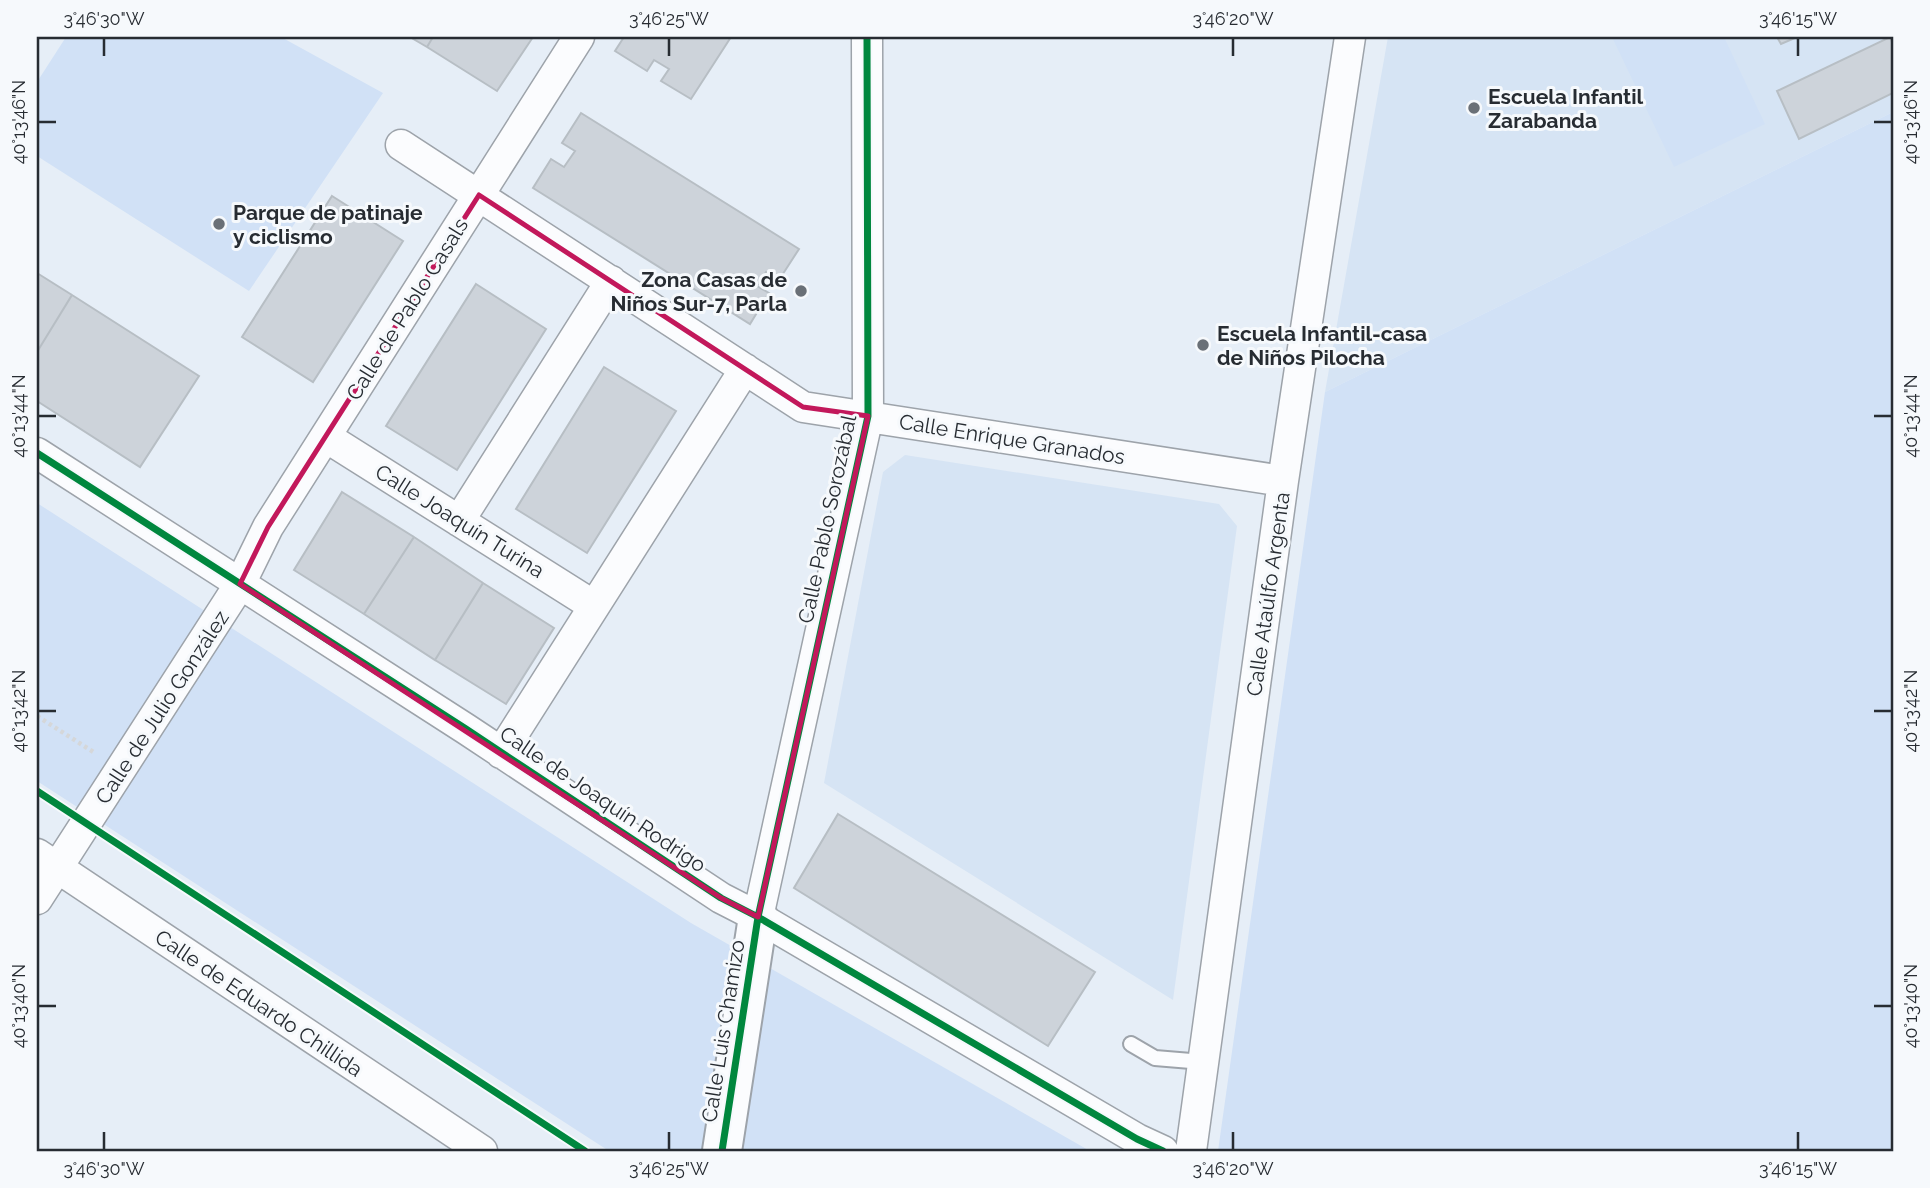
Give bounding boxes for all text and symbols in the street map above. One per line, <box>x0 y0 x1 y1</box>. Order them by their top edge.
text: 3°46'30"W <box>63 8 145 29</box>
text: 3°46'25"W <box>629 8 709 29</box>
text: 3°46'20"W <box>1192 8 1274 29</box>
text: 3°46'15"W <box>1759 8 1837 29</box>
text: 40°13'46"N <box>8 80 29 164</box>
text: 40°13'46"N <box>1900 80 1921 164</box>
place label: Escuela Infantil Zarabanda <box>1488 84 1644 133</box>
marker: Escuela Infantil Zarabanda <box>1466 100 1482 116</box>
place label: Parque de patinaje y ciclismo <box>233 200 423 249</box>
street label: Calle de Pablo Casals <box>341 213 473 405</box>
marker: Parque de patinaje y ciclismo <box>211 216 227 232</box>
place label: Zona Casas de Niños Sur-7, Parla <box>611 267 787 316</box>
marker: Zona Casas de Niños Sur-7, Parla <box>793 283 809 299</box>
place label: Escuela Infantil-casa de Niños Pilocha <box>1217 321 1427 370</box>
marker: Escuela Infantil-casa de Niños Pilocha <box>1195 337 1211 353</box>
text: 40°13'44"N <box>8 374 29 458</box>
text: 40°13'44"N <box>1900 374 1921 458</box>
street label: Calle Enrique Granados <box>897 409 1127 469</box>
street label: Calle Pablo Sorozábal <box>793 412 861 625</box>
street label: Calle Joaquín Turina <box>371 459 549 583</box>
street label: Calle Ataúlfo Argenta <box>1241 490 1295 698</box>
street label: Calle de Julio González <box>90 606 234 808</box>
text: 40°13'42"N <box>8 670 29 752</box>
text: 40°13'42"N <box>1900 670 1921 752</box>
street label: Calle de Joaquín Rodrigo <box>495 721 711 877</box>
street label: Calle de Eduardo Chillida <box>150 924 368 1082</box>
street label: Calle Luis Chamizo <box>696 938 750 1124</box>
text: 40°13'40"N <box>8 964 29 1048</box>
text: 40°13'40"N <box>1900 964 1921 1048</box>
text: 3°46'30"W <box>63 1158 145 1179</box>
text: 3°46'25"W <box>629 1158 709 1179</box>
text: 3°46'20"W <box>1192 1158 1274 1179</box>
text: 3°46'15"W <box>1759 1158 1837 1179</box>

